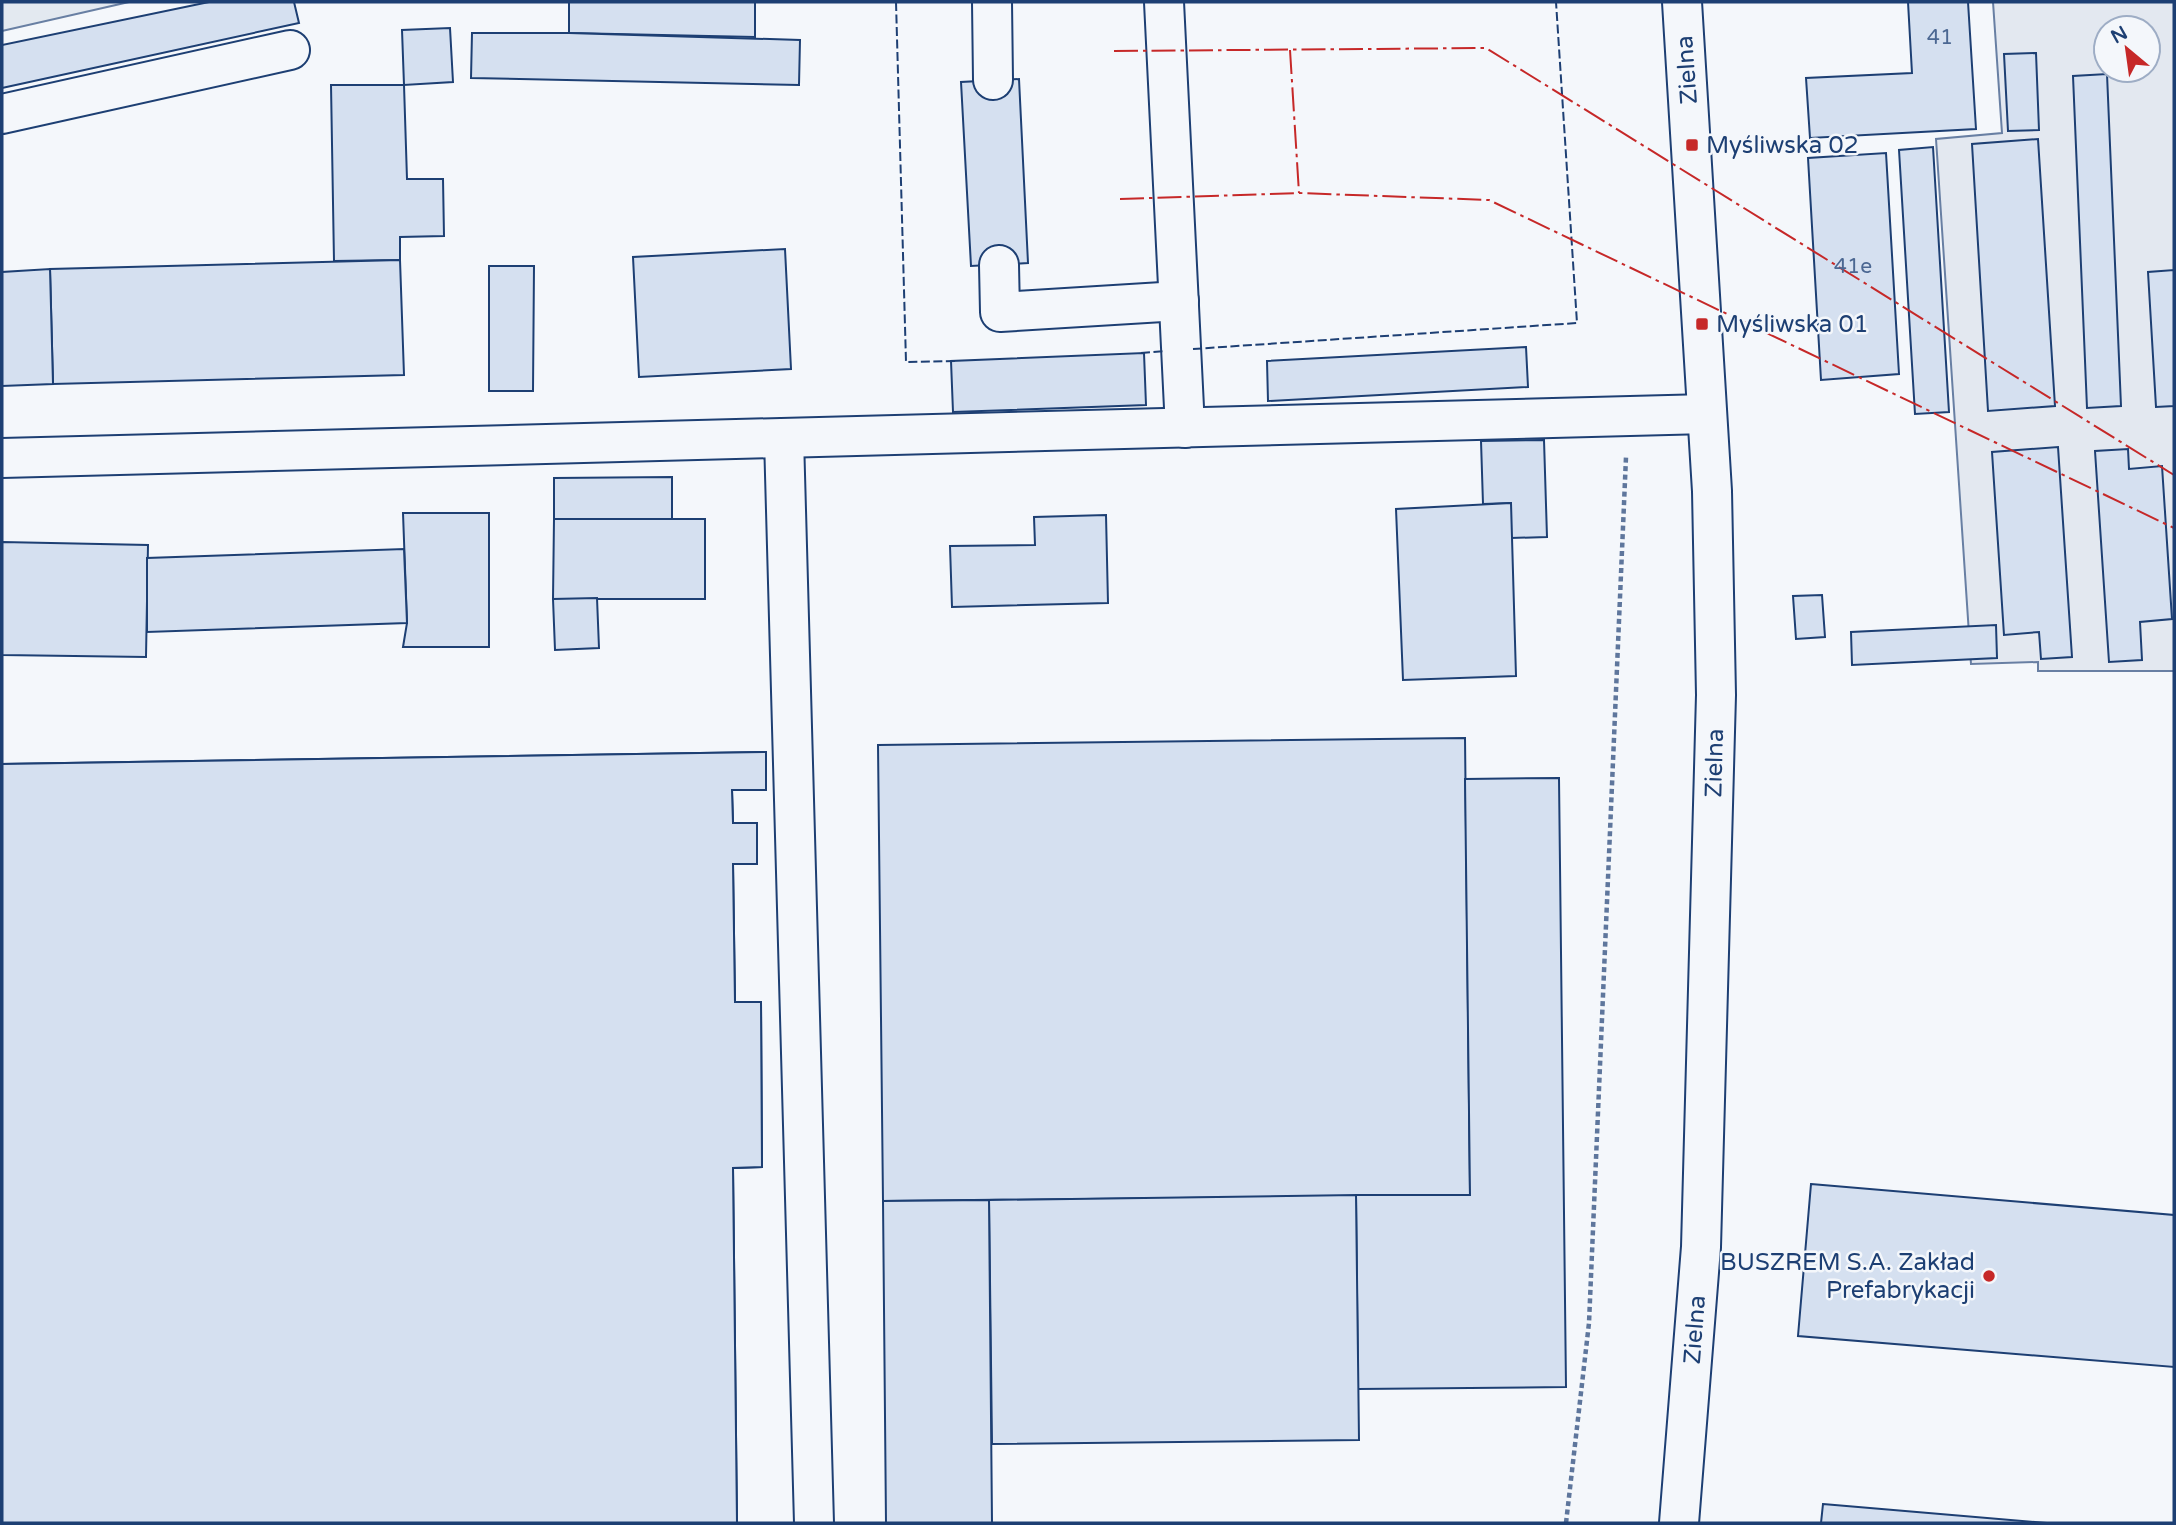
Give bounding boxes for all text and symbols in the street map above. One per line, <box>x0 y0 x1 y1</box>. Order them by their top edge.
north arrow <box>2092 14 2162 84</box>
text: N <box>2107 22 2131 48</box>
house number: 41 <box>1927 25 1953 50</box>
street label: Zielna <box>1670 35 1704 105</box>
place label: Myśliwska 02 <box>1706 131 1859 160</box>
marker: Myśliwska 02 <box>1684 137 1700 153</box>
house number: 41e <box>1834 254 1872 279</box>
place label: Myśliwska 01 <box>1716 310 1869 339</box>
marker: Myśliwska 01 <box>1694 316 1710 332</box>
street label: Zielna <box>1699 728 1730 798</box>
place label: BUSZREM S.A. Zakład Prefabrykacji <box>1720 1248 1975 1305</box>
marker: BUSZREM S.A. Zakład Prefabrykacji <box>1981 1268 1997 1284</box>
street label: Zielna <box>1677 1294 1712 1365</box>

